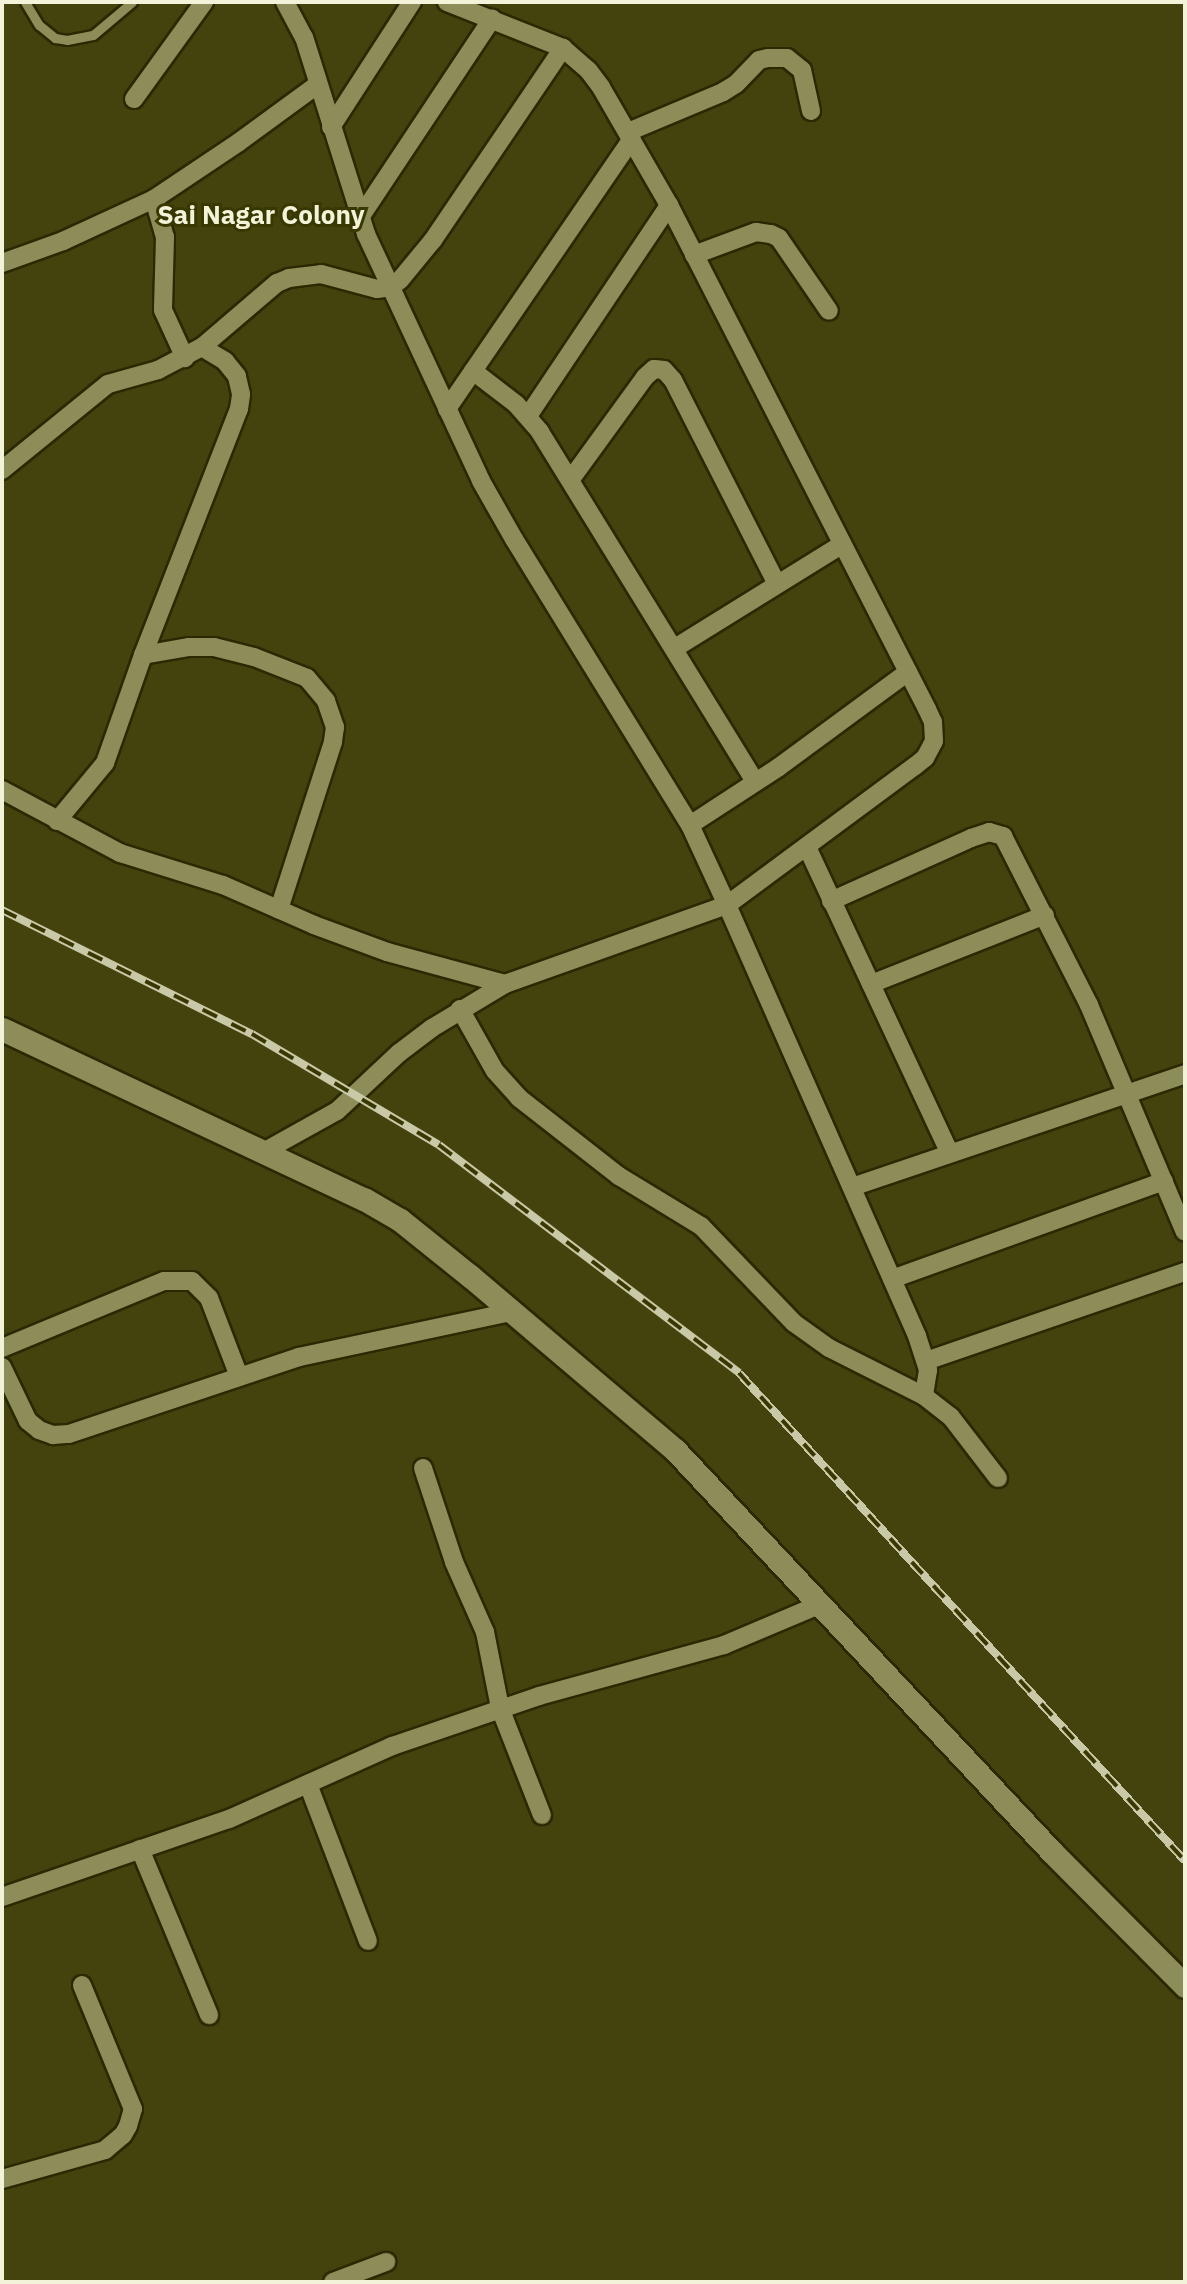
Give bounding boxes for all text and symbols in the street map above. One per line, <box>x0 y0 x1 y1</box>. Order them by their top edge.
district label: Sai Nagar Colony <box>157 199 365 231</box>

